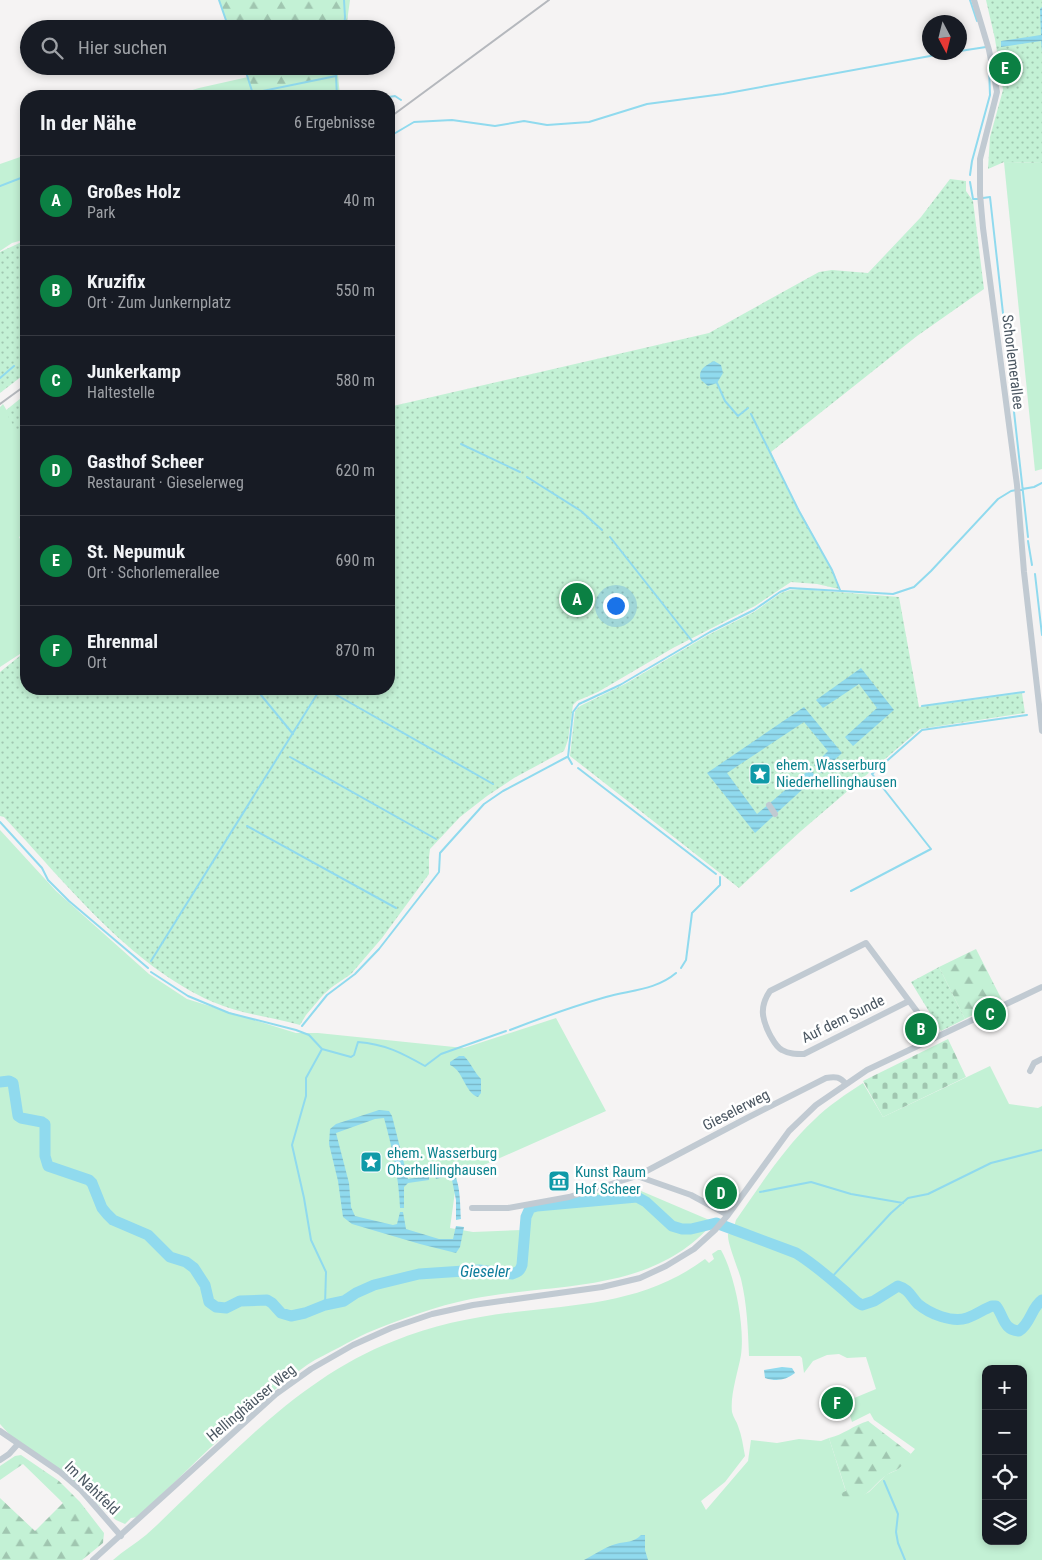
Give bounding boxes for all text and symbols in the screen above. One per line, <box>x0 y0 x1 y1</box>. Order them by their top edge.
north arrow <box>922 15 967 60</box>
search box <box>20 20 395 75</box>
icon: search <box>38 34 66 62</box>
text: Hier suchen <box>78 36 167 59</box>
pin: E <box>989 49 1021 87</box>
text: In der Nähe <box>40 111 136 135</box>
text: 6 Ergebnisse <box>294 113 375 132</box>
text: Großes Holz <box>87 180 181 203</box>
text: A <box>51 191 61 210</box>
text: 40 m <box>343 191 375 210</box>
text: Park <box>87 203 116 222</box>
text: Kruzifix <box>87 270 145 293</box>
text: B <box>52 281 60 300</box>
text: 550 m <box>336 281 375 300</box>
text: Ort · Zum Junkernplatz <box>87 293 231 312</box>
street label: Schorlemerallee <box>998 314 1028 410</box>
text: Junkerkamp <box>87 360 181 383</box>
text: C <box>51 371 61 390</box>
text: 580 m <box>336 371 375 390</box>
text: Haltestelle <box>87 383 155 402</box>
text: Gasthof Scheer <box>87 450 204 473</box>
text: D <box>51 461 61 480</box>
text: 620 m <box>336 461 375 480</box>
text: Restaurant · Gieselerweg <box>87 473 244 492</box>
text: St. Nepumuk <box>87 540 185 563</box>
text: E <box>52 551 60 570</box>
text: 690 m <box>336 551 375 570</box>
text: Ort · Schorlemerallee <box>87 563 219 582</box>
pin: A <box>561 580 593 618</box>
your location <box>603 593 629 619</box>
text: Ehrenmal <box>87 630 158 653</box>
text: F <box>52 641 60 660</box>
text: 870 m <box>336 641 375 660</box>
text: Ort <box>87 653 107 672</box>
place label: ehem. Wasserburg Niederhellinghausen <box>776 756 897 791</box>
place icon: ehem. Wasserburg Niederhellinghausen <box>748 762 772 786</box>
street label: Auf dem Sunde <box>799 991 887 1047</box>
pin: C <box>974 995 1006 1033</box>
pin: B <box>905 1010 937 1048</box>
street label: Gieselerweg <box>700 1086 772 1134</box>
place label: ehem. Wasserburg Oberhellinghausen <box>387 1144 497 1179</box>
place icon: ehem. Wasserburg Oberhellinghausen <box>359 1150 383 1174</box>
place label: Kunst Raum Hof Scheer <box>575 1163 646 1198</box>
museum icon: Kunst Raum Hof Scheer <box>547 1169 571 1193</box>
pin: D <box>705 1174 737 1212</box>
water label: Gieseler <box>460 1262 511 1281</box>
street label: Hellinghäuser Weg <box>203 1361 299 1445</box>
map controls <box>982 1365 1027 1545</box>
button: + <box>982 1365 1027 1410</box>
pin: F <box>821 1384 853 1422</box>
button: − <box>982 1410 1027 1455</box>
button: locate <box>982 1455 1027 1500</box>
street label: Im Nahtfeld <box>61 1458 123 1518</box>
button: layers <box>982 1500 1027 1545</box>

